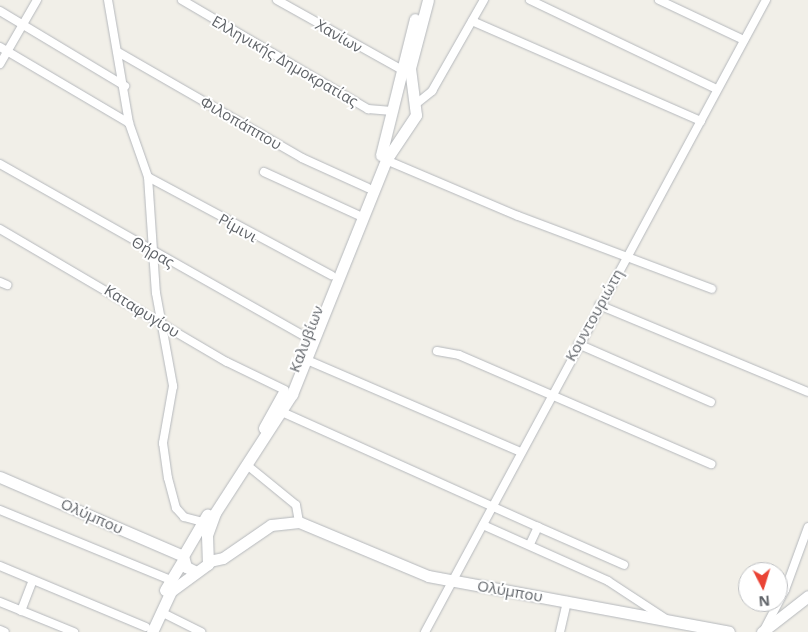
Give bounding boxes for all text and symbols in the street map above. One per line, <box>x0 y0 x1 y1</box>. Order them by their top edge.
street label: Ελληνικής Δημοκρατίας <box>209 12 361 110</box>
street label: Χανίων <box>313 16 365 56</box>
street label: Φιλοπάππου <box>197 93 285 153</box>
street label: Ρίμινι <box>215 210 261 246</box>
street label: Θήρας <box>128 233 178 271</box>
street label: Κουντουριώτη <box>561 266 627 364</box>
street label: Καταφυγίου <box>101 281 183 341</box>
street label: Καλυβίων <box>285 303 327 375</box>
street label: Ολύμπου <box>58 494 126 538</box>
north arrow <box>738 562 788 612</box>
street label: Ολύμπου <box>476 576 544 606</box>
text: N <box>758 591 771 611</box>

